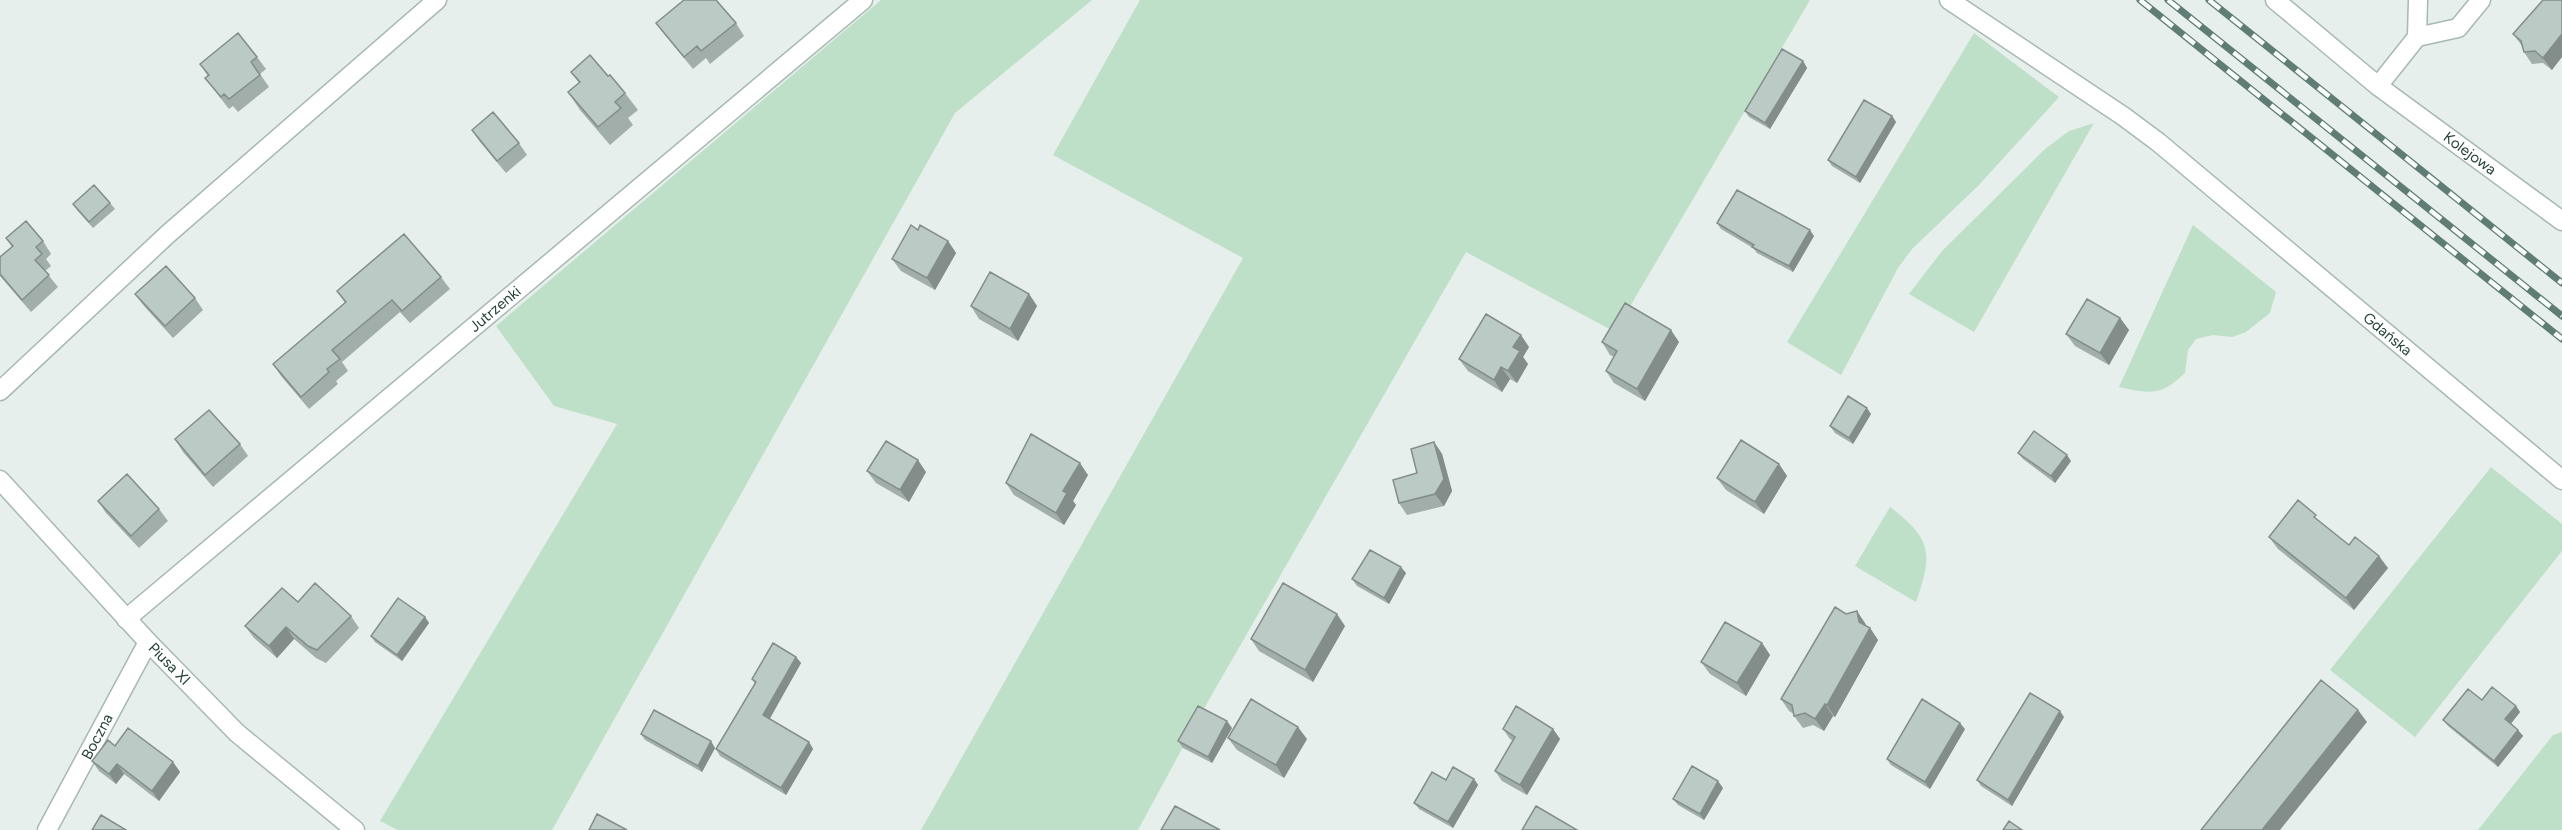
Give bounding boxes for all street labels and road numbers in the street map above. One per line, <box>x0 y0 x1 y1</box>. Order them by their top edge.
street label: Kolejowa <box>2440 128 2500 179</box>
street label: Jutrzenki <box>466 282 524 336</box>
street label: Gdańska <box>2360 309 2416 360</box>
street label: Piusa XI <box>145 639 194 689</box>
street label: Boczna <box>78 711 117 763</box>

